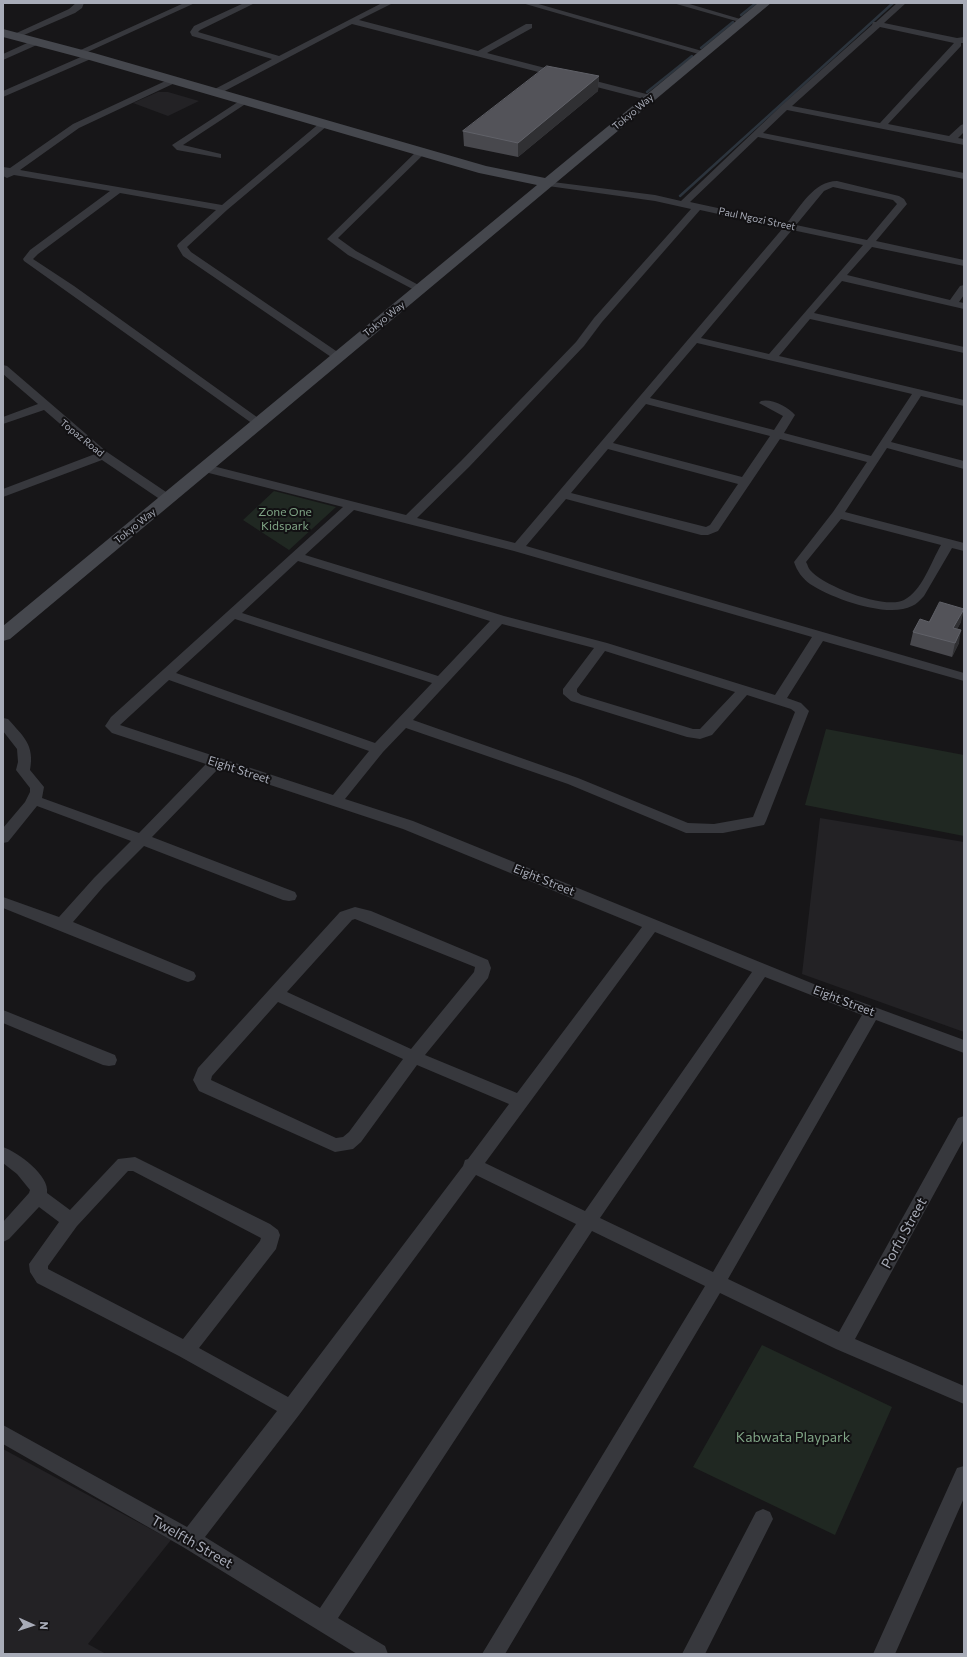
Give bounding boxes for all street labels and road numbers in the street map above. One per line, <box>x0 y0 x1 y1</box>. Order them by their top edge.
street label: Tokyo Way <box>610 91 656 133</box>
street label: Paul Ngozi Street <box>718 205 796 233</box>
street label: Tokyo Way <box>361 299 407 339</box>
street label: Topaz Road <box>58 417 106 459</box>
street label: Tokyo Way <box>112 506 158 546</box>
street label: Eight Street <box>206 753 272 787</box>
street label: Eight Street <box>511 861 577 899</box>
street label: Eight Street <box>811 983 877 1019</box>
street label: Porfu Street <box>878 1195 930 1271</box>
street label: Twelfth Street <box>148 1512 236 1572</box>

